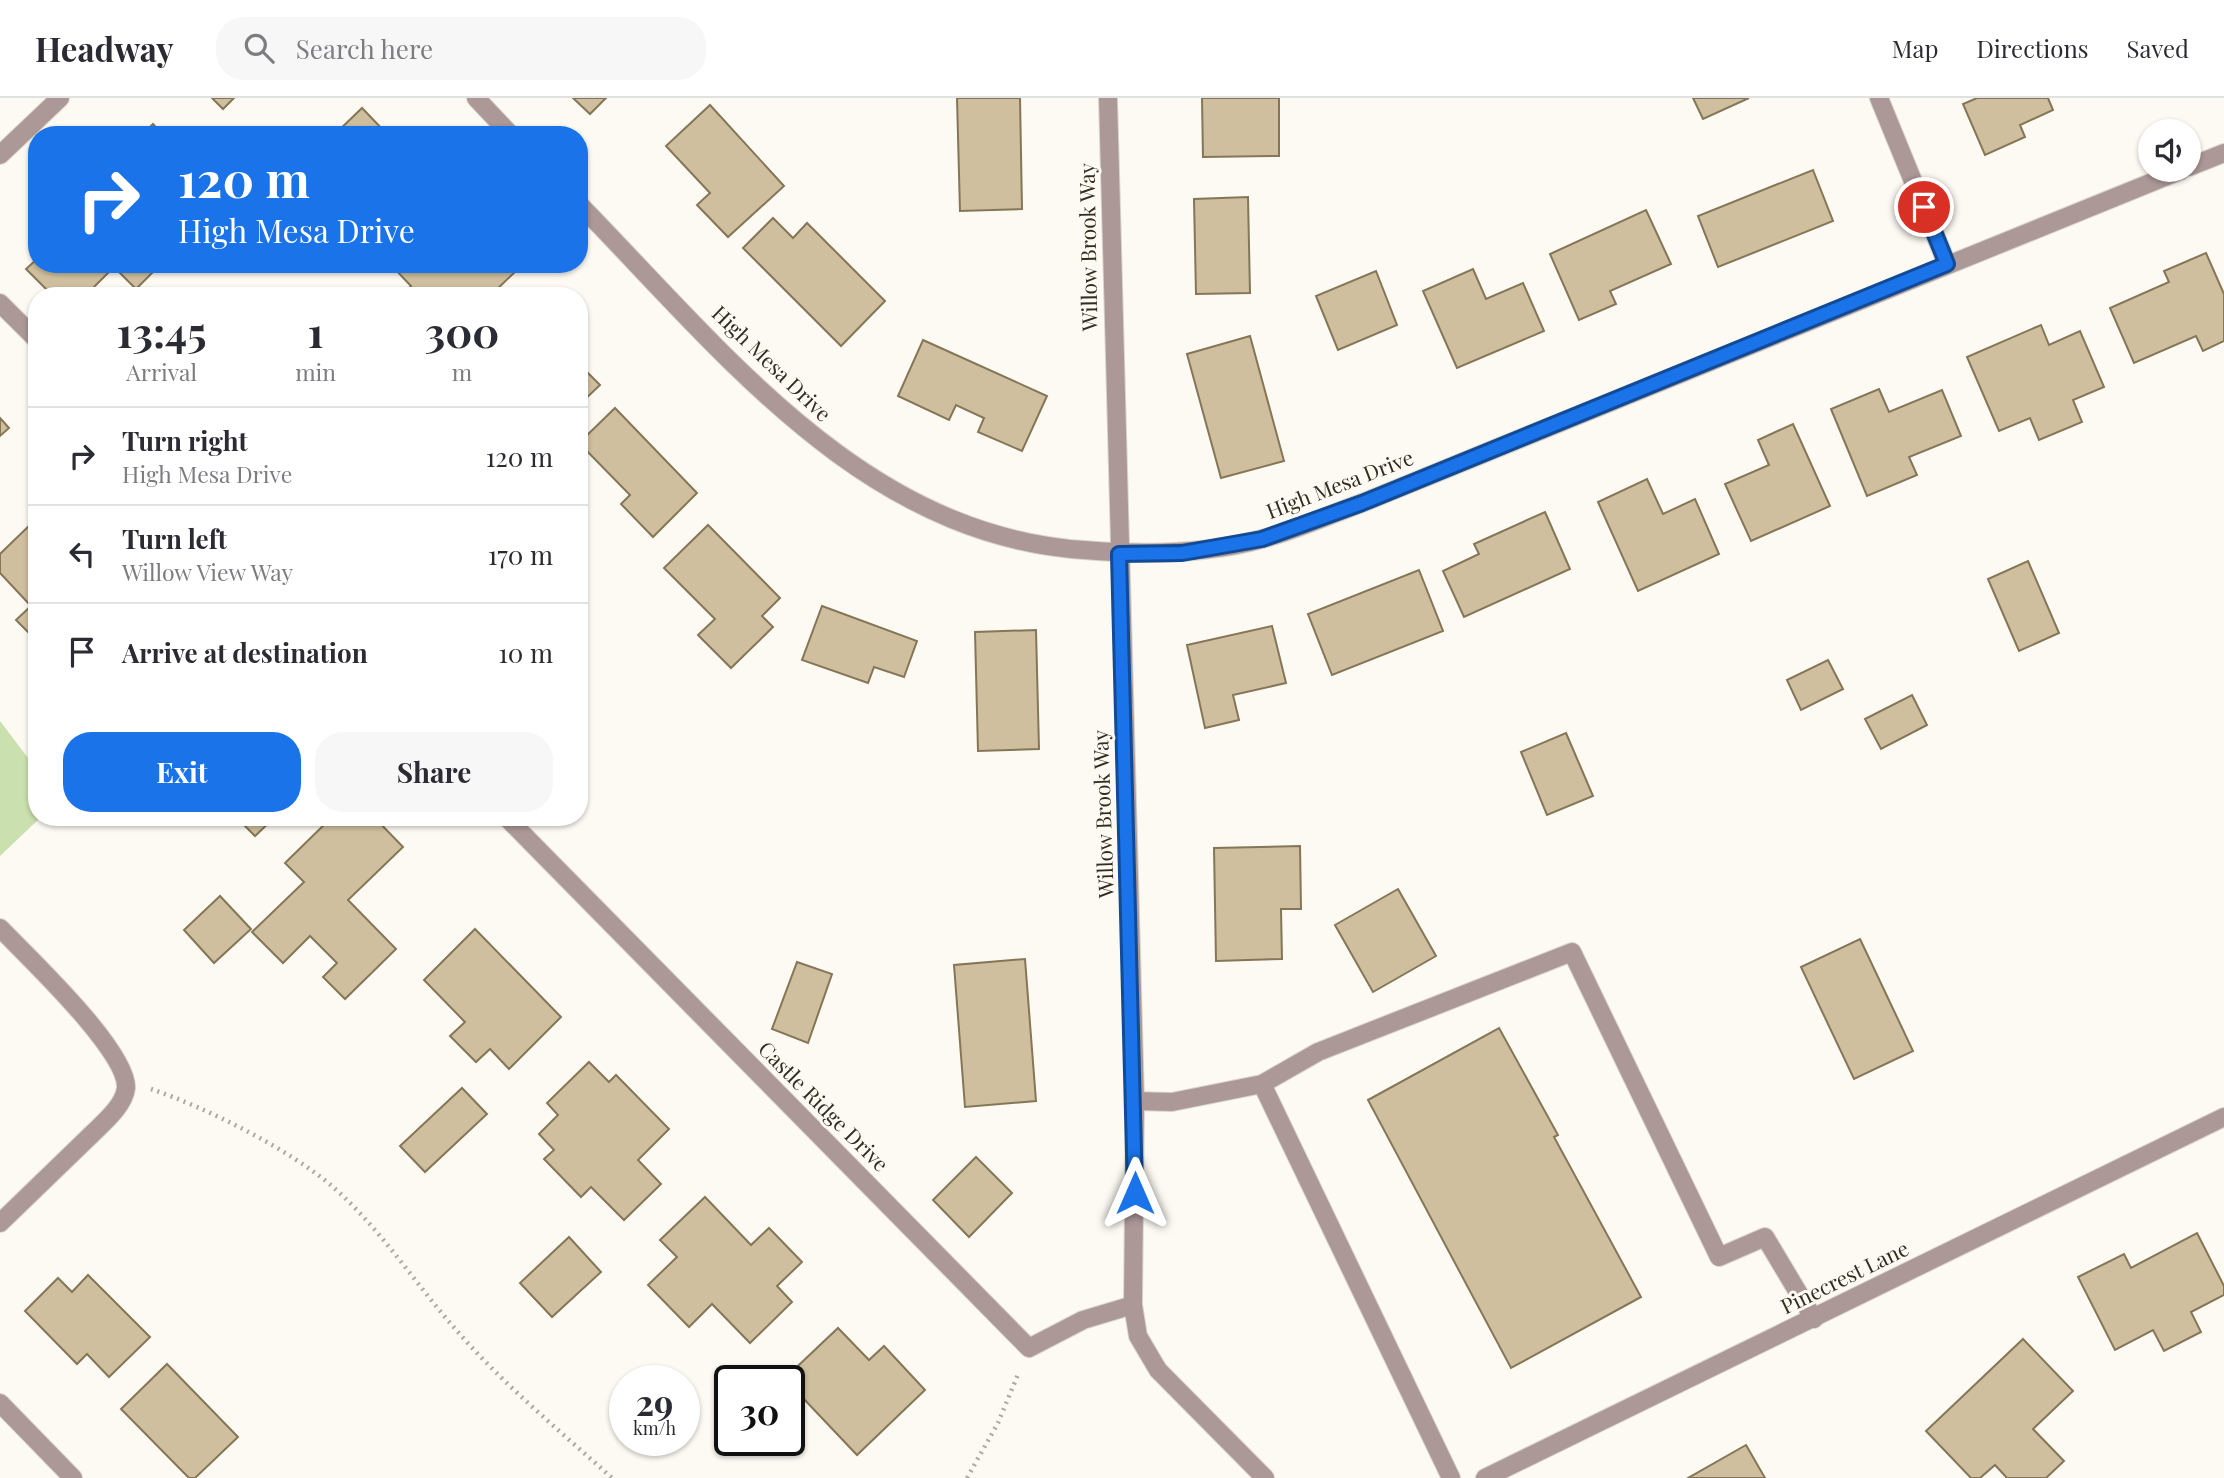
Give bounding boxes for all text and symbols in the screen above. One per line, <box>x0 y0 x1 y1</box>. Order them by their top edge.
search box <box>216 17 706 80</box>
text: Headway <box>35 26 174 70</box>
icon: search <box>240 29 278 67</box>
text: Search here <box>296 31 433 66</box>
text: Map <box>1892 32 1938 64</box>
text: Directions <box>1976 32 2089 64</box>
text: Saved <box>2127 32 2189 64</box>
map controls <box>2138 119 2201 182</box>
button: sound <box>2138 119 2201 182</box>
text: 120 m <box>178 145 310 210</box>
icon: right <box>63 154 154 245</box>
street label: Willow Brook Way <box>1072 162 1102 332</box>
pin <box>1894 177 1954 237</box>
icon: arrive <box>1905 188 1943 226</box>
text: High Mesa Drive <box>178 208 415 251</box>
street label: High Mesa Drive <box>707 298 838 427</box>
text: 13:45 <box>117 303 207 359</box>
text: 1 <box>308 303 324 359</box>
text: 300 <box>425 303 499 359</box>
text: Arrival <box>126 356 197 387</box>
text: min <box>295 356 336 387</box>
text: m <box>452 356 472 387</box>
text: Turn right <box>122 423 248 458</box>
icon: right <box>63 437 101 475</box>
text: 120 m <box>486 439 553 474</box>
street label: High Mesa Drive <box>1262 442 1417 524</box>
text: High Mesa Drive <box>122 458 292 489</box>
text: Turn left <box>122 521 227 556</box>
icon: left <box>63 535 101 573</box>
text: 170 m <box>488 537 553 572</box>
text: Willow View Way <box>122 556 293 587</box>
icon: arrive <box>63 633 101 671</box>
text: Arrive at destination <box>122 635 368 670</box>
text: 10 m <box>498 635 553 670</box>
street label: Willow Brook Way <box>1085 729 1119 900</box>
button: Exit <box>63 732 301 812</box>
button: Share <box>315 732 553 812</box>
street label: Castle Ridge Drive <box>753 1034 896 1177</box>
position arrow <box>1098 1156 1172 1230</box>
street label: Pinecrest Lane <box>1776 1233 1913 1319</box>
speed limit sign: 30 <box>714 1365 805 1456</box>
text: 29 <box>636 1378 673 1425</box>
text: km/h <box>633 1416 676 1440</box>

